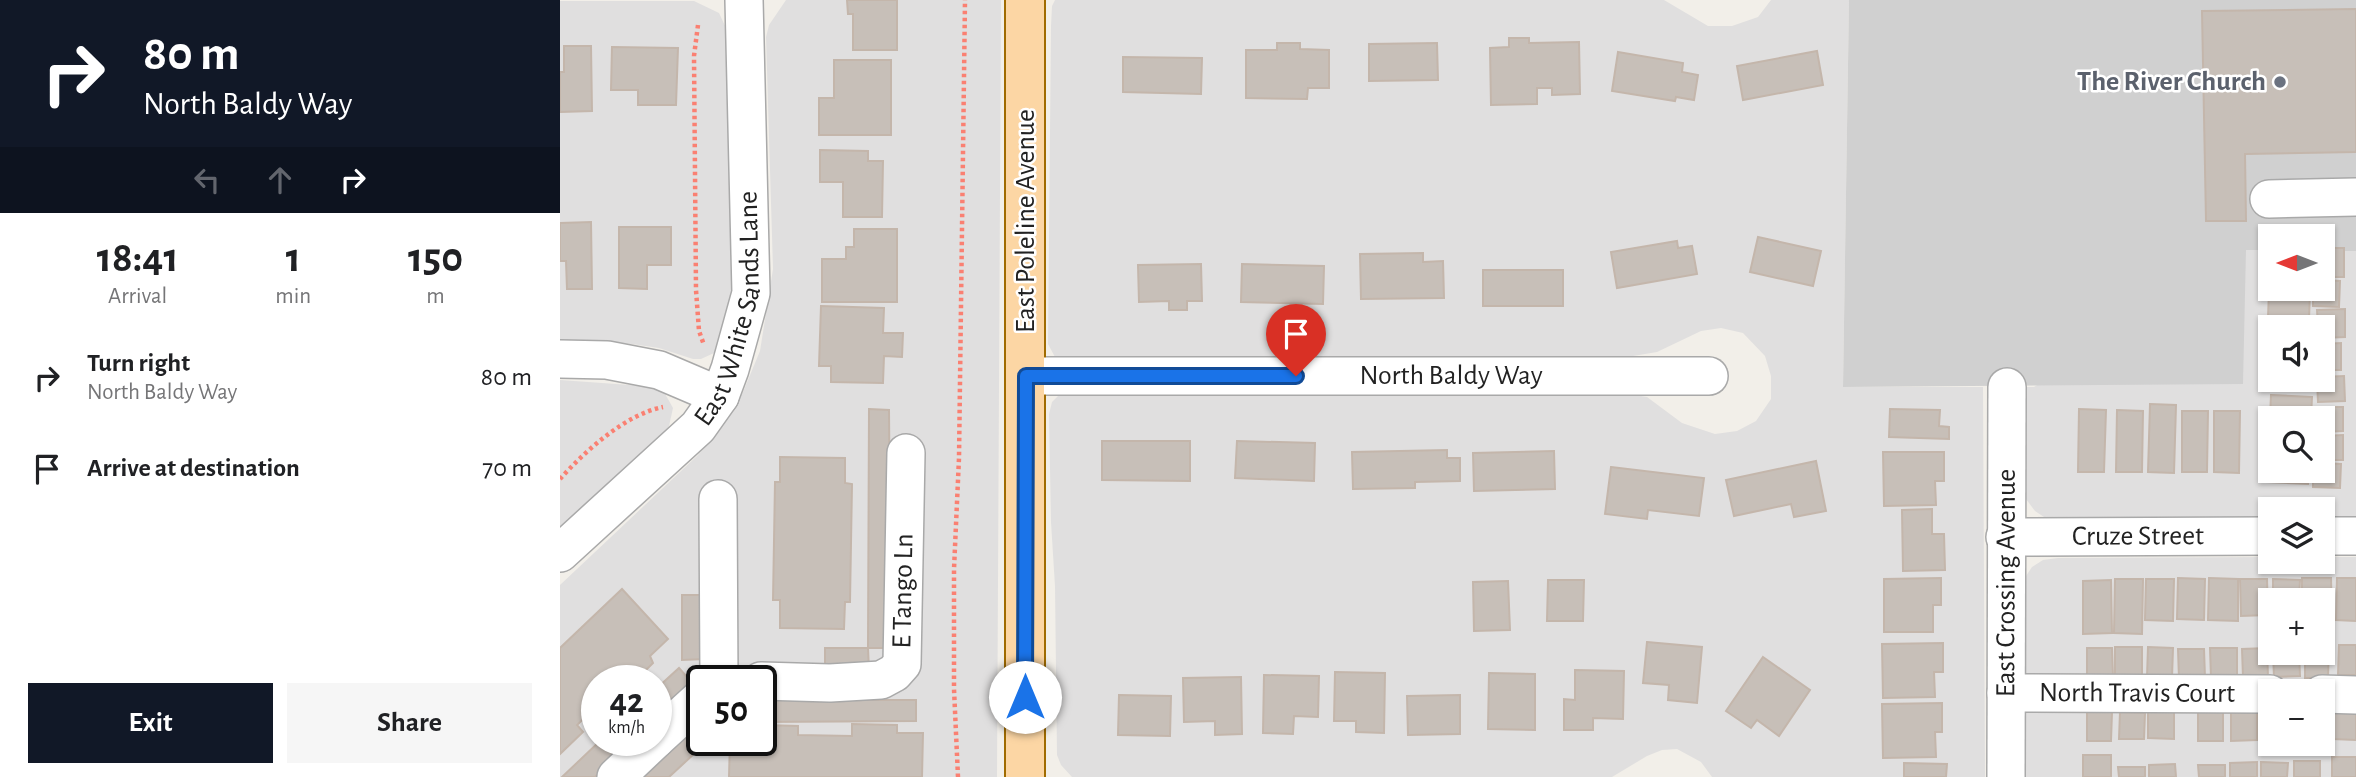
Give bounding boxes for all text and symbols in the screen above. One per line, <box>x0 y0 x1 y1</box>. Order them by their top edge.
icon: right <box>28 28 119 119</box>
text: 80 m <box>143 30 240 79</box>
place label: The River Church <box>2077 68 2266 96</box>
marker: The River Church <box>2272 74 2288 90</box>
text: North Baldy Way <box>143 88 352 120</box>
street label: East Poleline Avenue <box>1012 109 1040 333</box>
icon: left <box>188 161 226 199</box>
icon: ahead <box>261 161 299 199</box>
icon: right <box>334 161 372 199</box>
street label: East White Sands Lane <box>689 191 766 431</box>
north arrow <box>2258 224 2334 301</box>
map controls <box>2258 224 2335 756</box>
text: 18:41 <box>97 237 179 279</box>
text: 1 <box>286 237 301 279</box>
text: 150 <box>408 237 463 279</box>
text: Arrival <box>108 285 167 308</box>
text: min <box>275 285 311 308</box>
text: m <box>426 285 445 308</box>
pin <box>1266 304 1326 376</box>
icon: arrive <box>1277 315 1315 353</box>
button: sound <box>2258 315 2335 392</box>
text: Turn right <box>87 350 190 376</box>
icon: right <box>28 359 66 397</box>
street label: North Baldy Way <box>1359 362 1543 390</box>
text: 80 m <box>481 364 532 390</box>
text: North Baldy Way <box>87 381 237 404</box>
button: search <box>2258 406 2335 483</box>
icon: arrive <box>28 450 66 488</box>
text: Arrive at destination <box>87 455 300 481</box>
text: 70 m <box>482 455 532 481</box>
street label: East Crossing Avenue <box>1992 469 2021 697</box>
button: layers <box>2258 497 2335 574</box>
street label: Cruze Street <box>2072 522 2204 551</box>
street label: E Tango Ln <box>888 533 918 649</box>
button: + <box>2258 588 2335 665</box>
position arrow <box>988 660 1062 734</box>
speed limit sign: 50 <box>686 665 777 756</box>
street label: North Travis Court <box>2039 679 2235 708</box>
button: − <box>2258 679 2335 756</box>
button: Exit <box>28 683 273 763</box>
button: Share <box>287 683 532 763</box>
text: 42 <box>609 684 644 719</box>
text: km/h <box>608 719 645 737</box>

